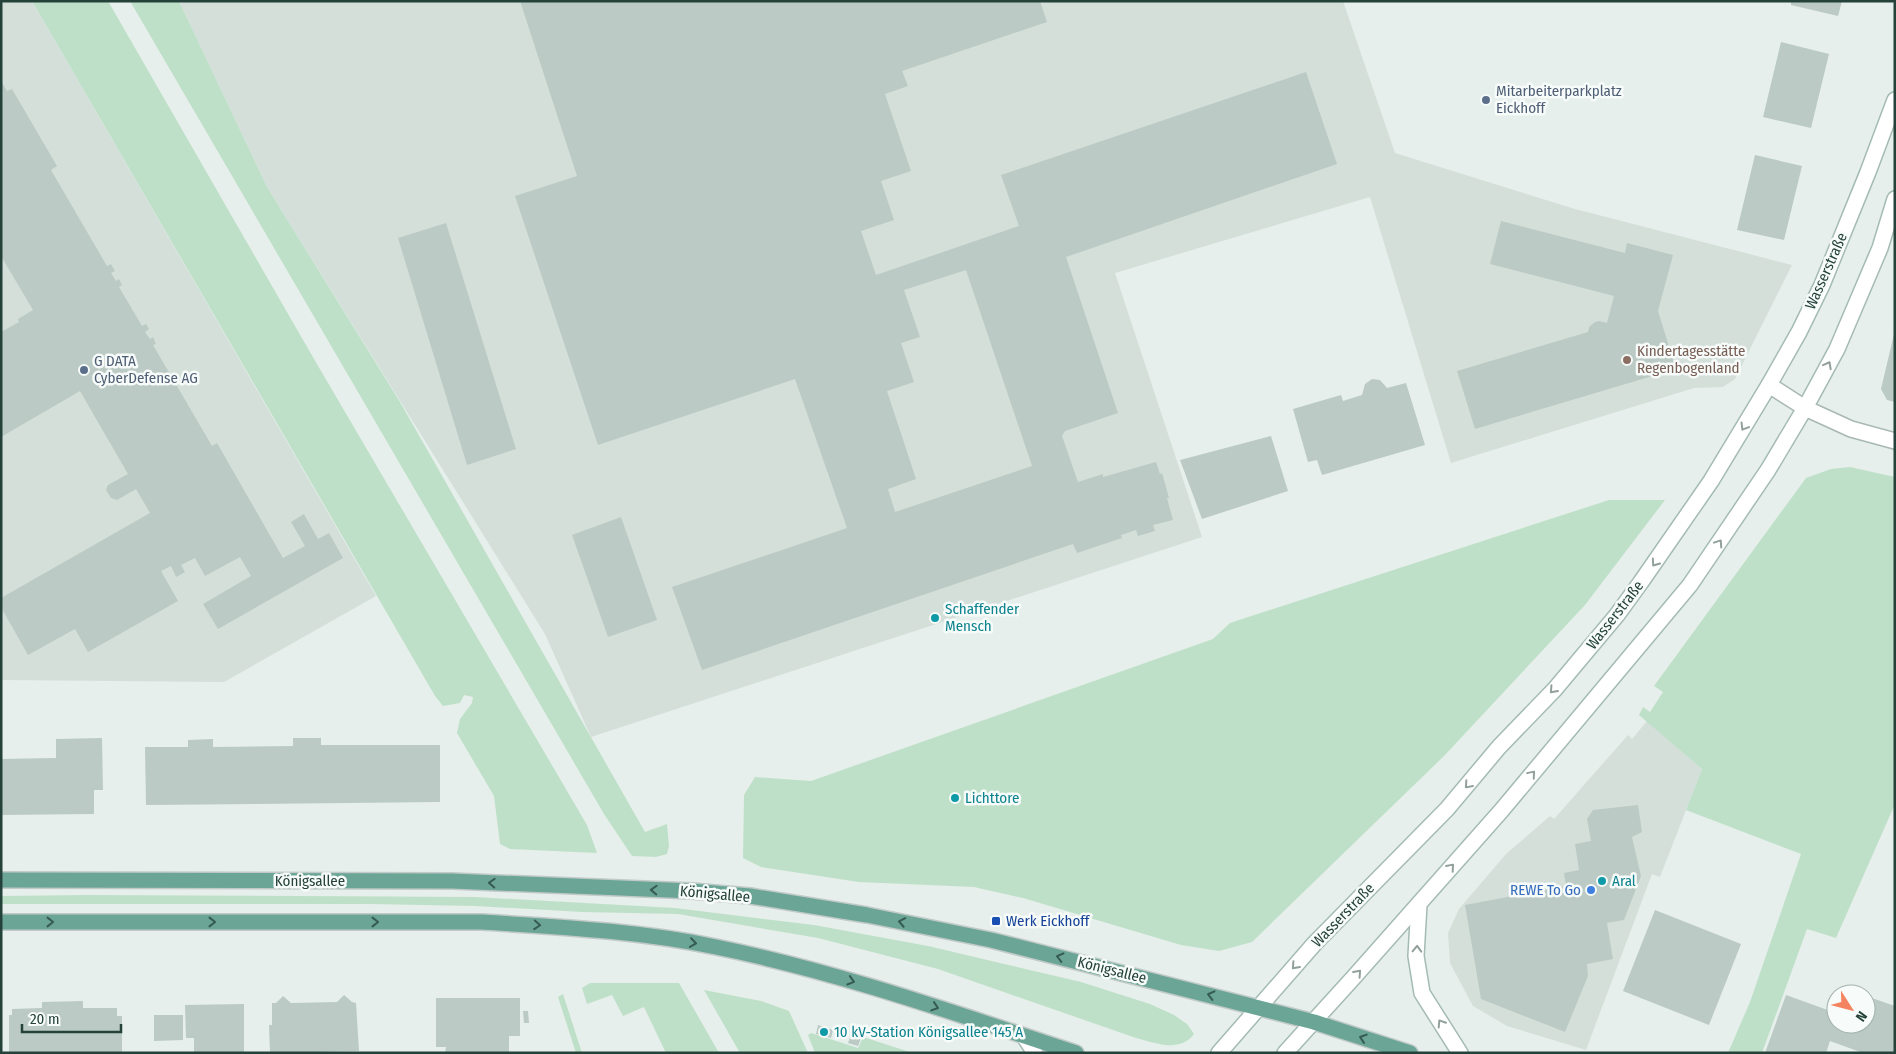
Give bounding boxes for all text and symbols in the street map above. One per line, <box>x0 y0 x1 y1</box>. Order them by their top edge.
place label: Mitarbeiterparkplatz Eickhoff <box>1496 82 1622 117</box>
marker: Mitarbeiterparkplatz Eickhoff <box>1480 94 1492 106</box>
street label: Wasserstraße <box>1801 230 1851 312</box>
place label: Kindertagesstätte Regenbogenland <box>1637 342 1745 377</box>
place label: G DATA CyberDefense AG <box>94 352 198 387</box>
marker: Kindertagesstätte Regenbogenland <box>1621 354 1633 366</box>
one-way arrow <box>1822 362 1832 371</box>
marker: G DATA CyberDefense AG <box>78 364 90 376</box>
one-way arrow <box>1740 421 1750 430</box>
one-way arrow <box>1713 539 1722 549</box>
one-way arrow <box>1652 557 1661 567</box>
street label: Wasserstraße <box>1583 577 1647 653</box>
place label: Schaffender Mensch <box>945 600 1020 635</box>
marker: Schaffender Mensch <box>929 612 941 624</box>
one-way arrow <box>1550 684 1559 693</box>
one-way arrow <box>1527 770 1536 779</box>
one-way arrow <box>1465 779 1474 788</box>
place label: Lichttore <box>965 789 1019 807</box>
marker: Lichttore <box>949 792 961 804</box>
one-way arrow <box>1446 864 1455 873</box>
street label: Königsallee <box>275 872 345 890</box>
place label: Aral <box>1612 872 1636 890</box>
marker: Aral <box>1596 875 1608 887</box>
one-way arrow <box>488 878 496 888</box>
street label: Wasserstraße <box>1308 879 1378 951</box>
place label: REWE To Go <box>1510 881 1581 899</box>
street label: Königsallee <box>679 882 751 906</box>
one-way arrow <box>650 884 658 895</box>
marker: REWE To Go <box>1585 884 1597 896</box>
place label: Werk Eickhoff <box>1006 912 1091 930</box>
marker: Werk Eickhoff <box>990 915 1002 927</box>
one-way arrow <box>46 917 54 927</box>
one-way arrow <box>209 917 217 927</box>
one-way arrow <box>372 917 379 927</box>
one-way arrow <box>897 917 906 928</box>
one-way arrow <box>534 920 542 931</box>
one-way arrow <box>689 937 697 948</box>
one-way arrow <box>1412 945 1422 952</box>
one-way arrow <box>1056 952 1065 963</box>
street label: Königsallee <box>1076 953 1148 987</box>
one-way arrow <box>1292 960 1301 969</box>
one-way arrow <box>1353 969 1362 978</box>
one-way arrow <box>846 975 854 985</box>
north arrow <box>1826 984 1876 1034</box>
one-way arrow <box>1208 991 1216 1001</box>
one-way arrow <box>930 1001 938 1011</box>
scale bar <box>22 1002 121 1034</box>
text: N <box>1852 1008 1870 1025</box>
text: 20 m <box>30 1010 60 1028</box>
one-way arrow <box>1438 1019 1447 1029</box>
place label: 10 kV-Station Königsallee 145 A <box>834 1023 1023 1041</box>
marker: 10 kV-Station Königsallee 145 A <box>818 1026 830 1038</box>
one-way arrow <box>1360 1033 1368 1043</box>

